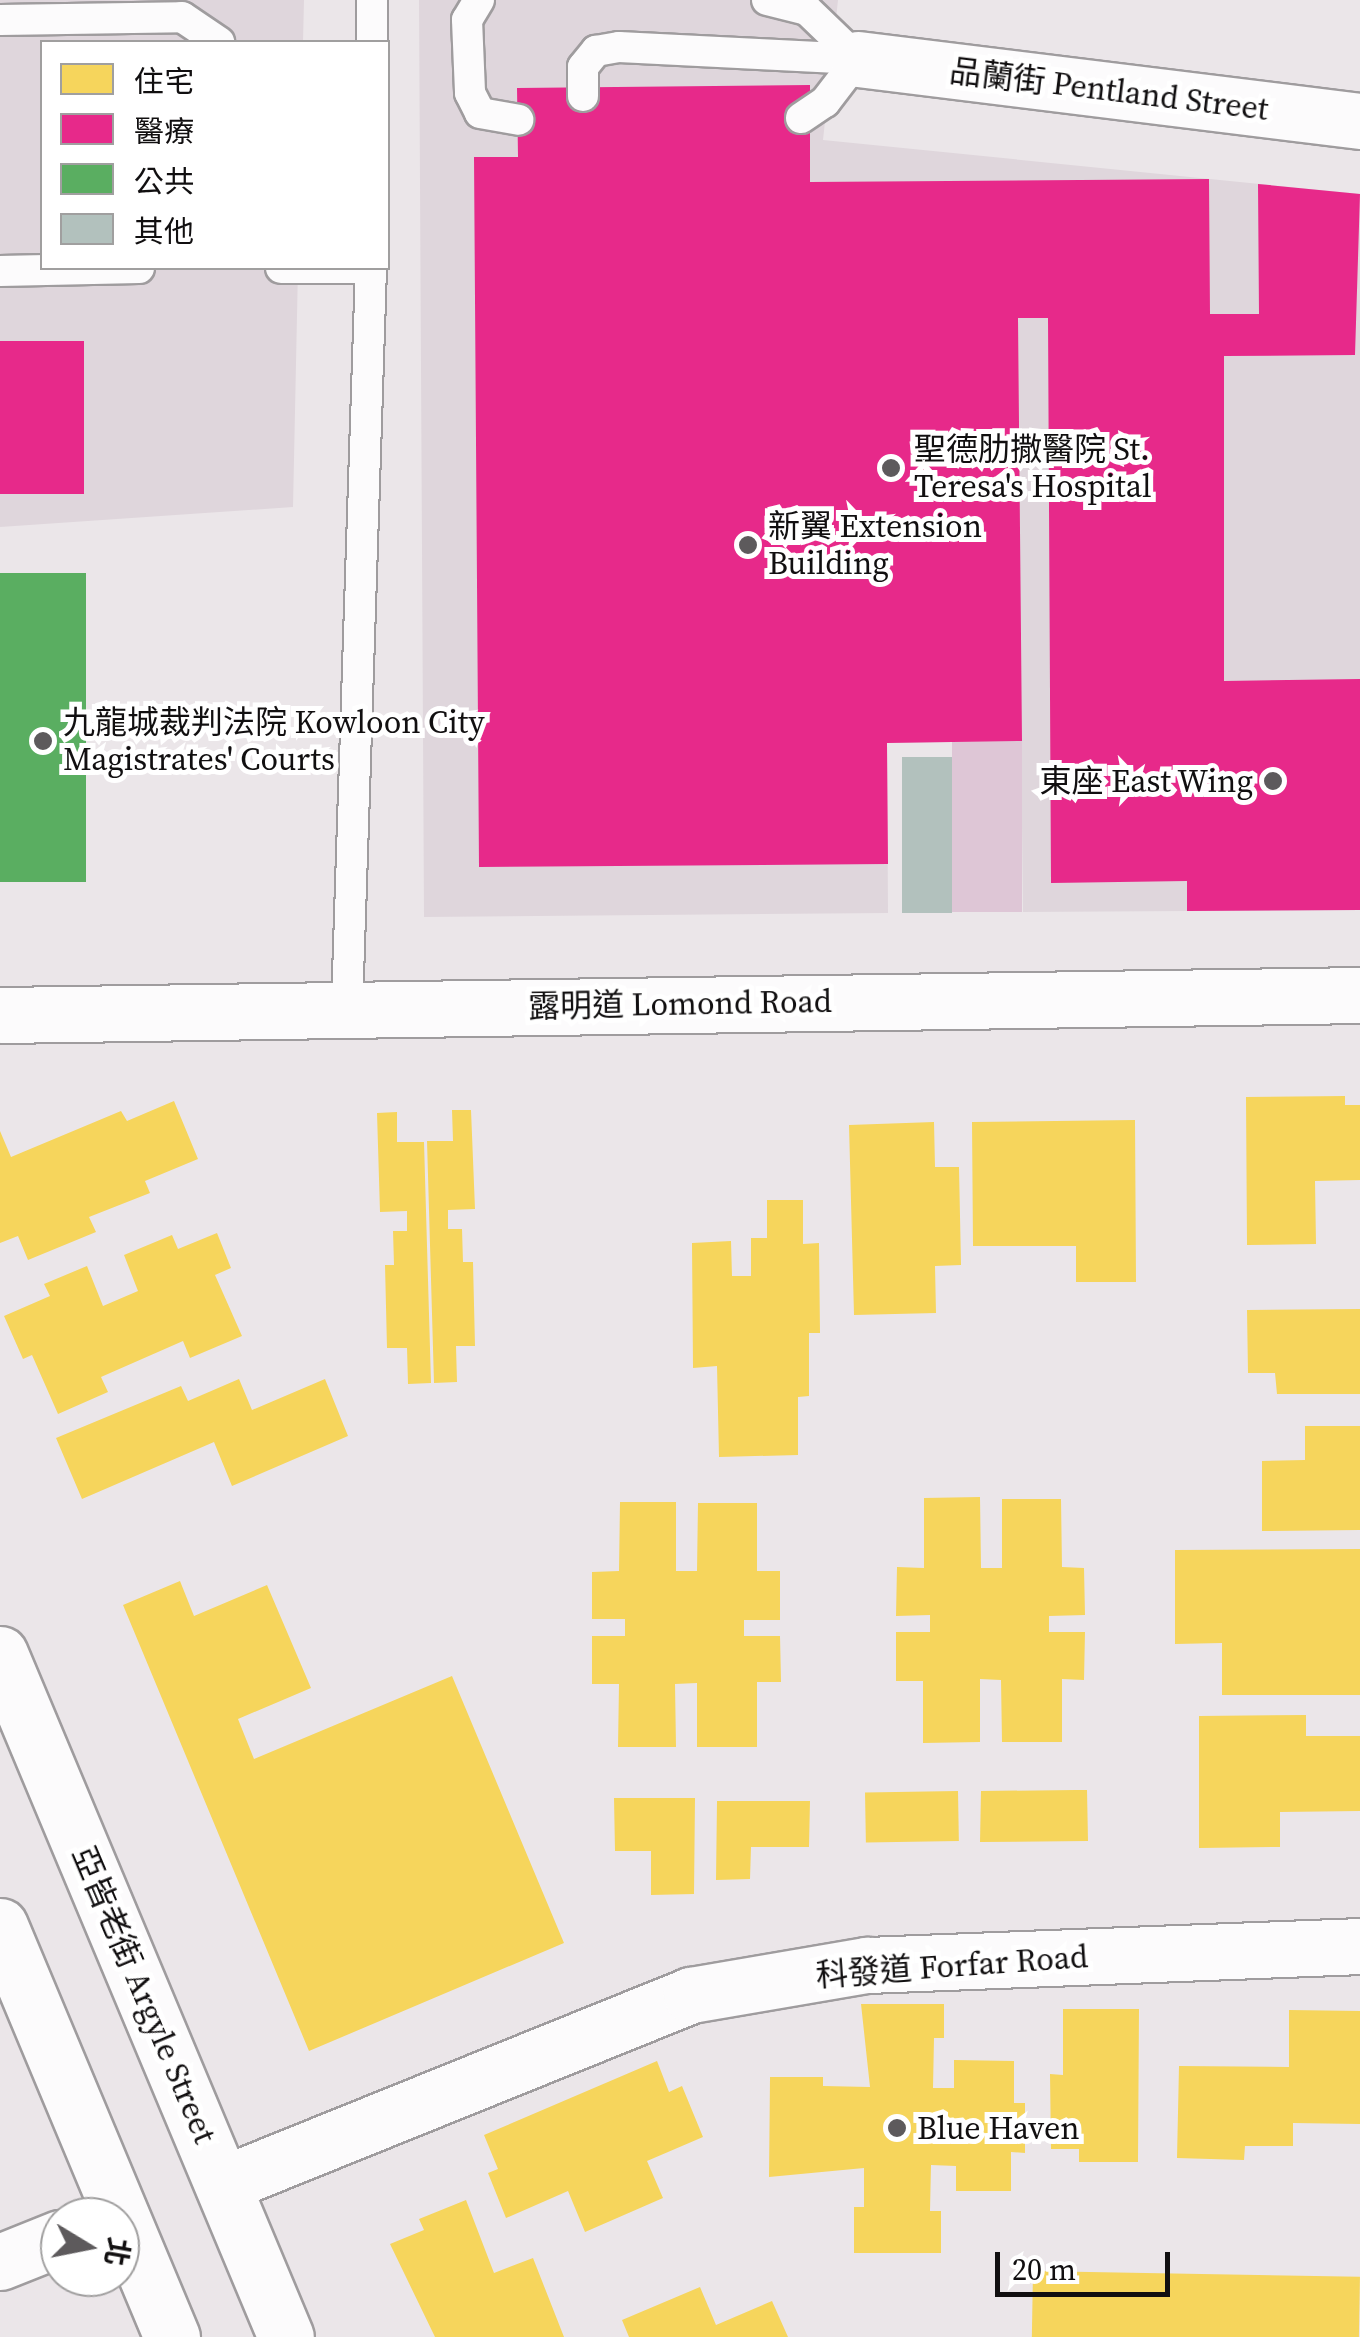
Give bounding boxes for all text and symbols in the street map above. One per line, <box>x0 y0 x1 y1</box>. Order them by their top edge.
legend <box>40 40 390 270</box>
street label: 品蘭街 Pentland Street <box>948 51 1270 129</box>
text: 住宅 <box>134 61 194 102</box>
text: 醫療 <box>134 111 194 152</box>
text: 公共 <box>134 161 194 202</box>
text: 其他 <box>134 211 194 252</box>
place label: 聖德肋撒醫院 St. Teresa's Hospital <box>914 431 1152 506</box>
marker: 聖德肋撒醫院 St. Teresa's Hospital <box>878 455 904 481</box>
place label: 新翼 Extension Building <box>768 508 982 583</box>
marker: 新翼 Extension Building <box>737 534 759 556</box>
place label: 九龍城裁判法院 Kowloon City Magistrates' Courts <box>63 704 485 779</box>
marker: 九龍城裁判法院 Kowloon City Magistrates' Courts <box>32 730 54 752</box>
place label: 東座 East Wing <box>1039 762 1253 800</box>
marker: 東座 East Wing <box>1262 770 1284 792</box>
street label: 露明道 Lomond Road <box>528 982 832 1026</box>
street label: 亞皆老街 Argyle Street <box>64 1841 224 2149</box>
street label: 科發道 Forfar Road <box>815 1937 1089 1995</box>
place label: Blue Haven <box>917 2109 1080 2147</box>
marker: Blue Haven <box>886 2117 908 2139</box>
north arrow <box>40 2197 140 2297</box>
scale bar <box>1000 2232 1175 2294</box>
text: 北 <box>96 2235 139 2269</box>
text: 20 m <box>1012 2249 1076 2290</box>

